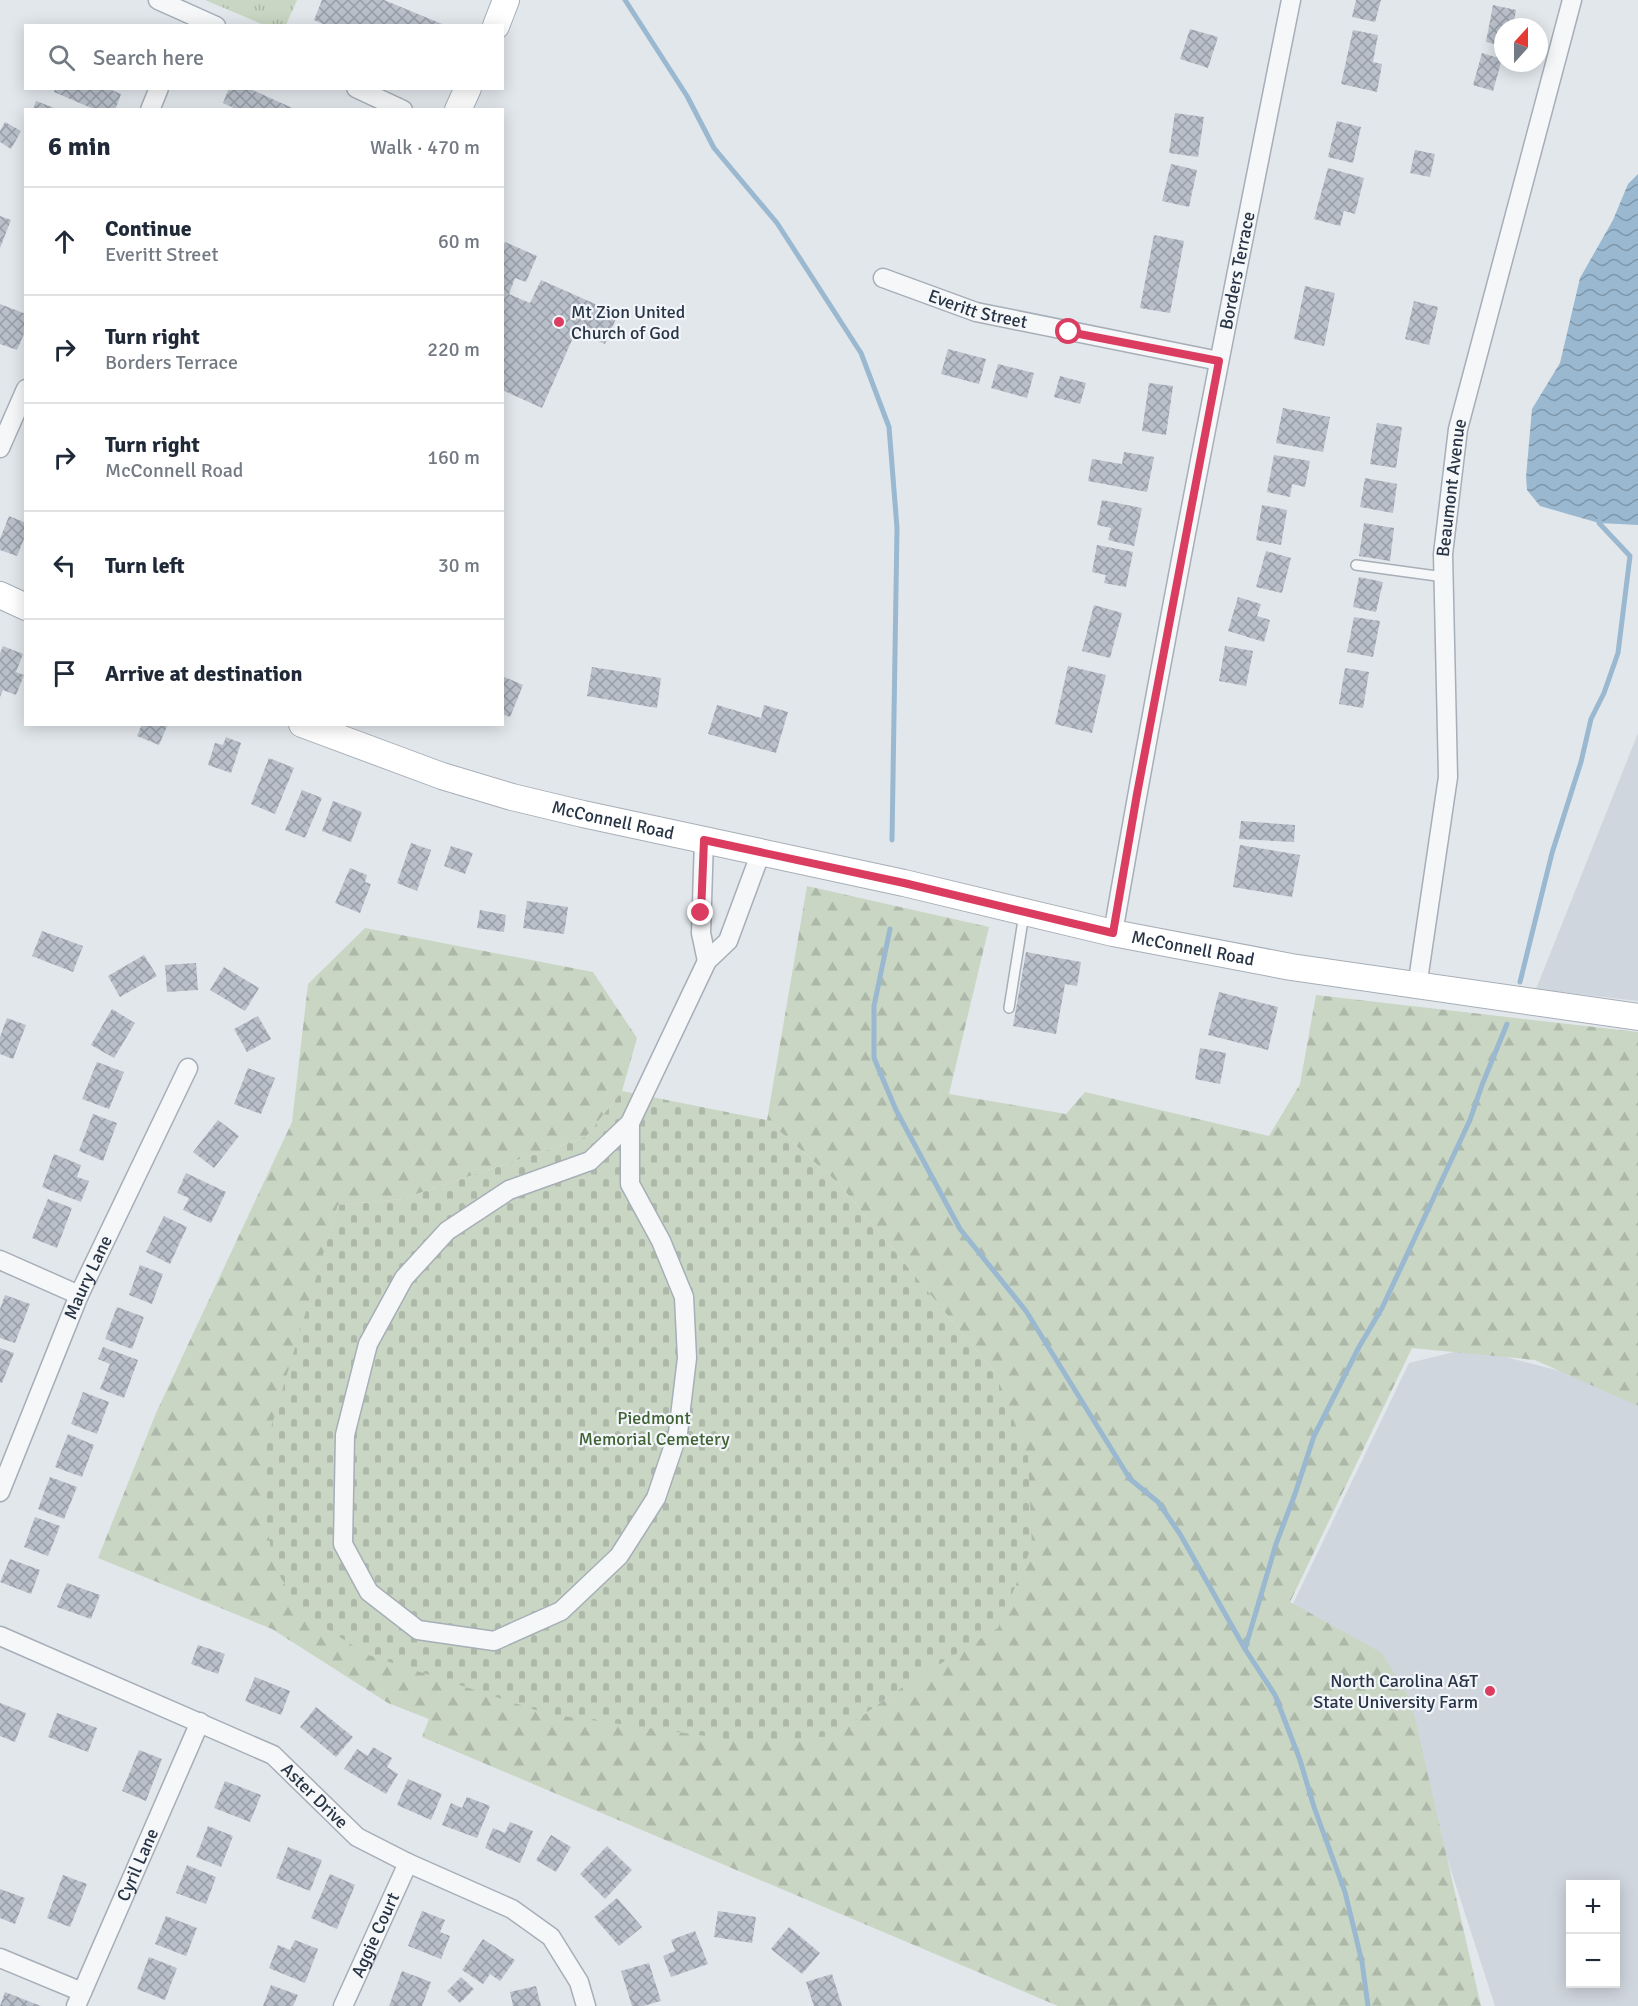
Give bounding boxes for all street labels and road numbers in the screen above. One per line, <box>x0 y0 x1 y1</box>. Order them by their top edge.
street label: Borders Terrace <box>1215 210 1260 331</box>
street label: Everitt Street <box>925 284 1029 333</box>
street label: Beaumont Avenue <box>1432 416 1471 558</box>
street label: McConnell Road <box>549 796 676 844</box>
street label: McConnell Road <box>1130 926 1256 971</box>
street label: Maury Lane <box>59 1232 117 1323</box>
street label: Aster Drive <box>277 1758 353 1833</box>
street label: Cyril Lane <box>112 1825 163 1905</box>
street label: Aggie Court <box>346 1889 404 1981</box>

